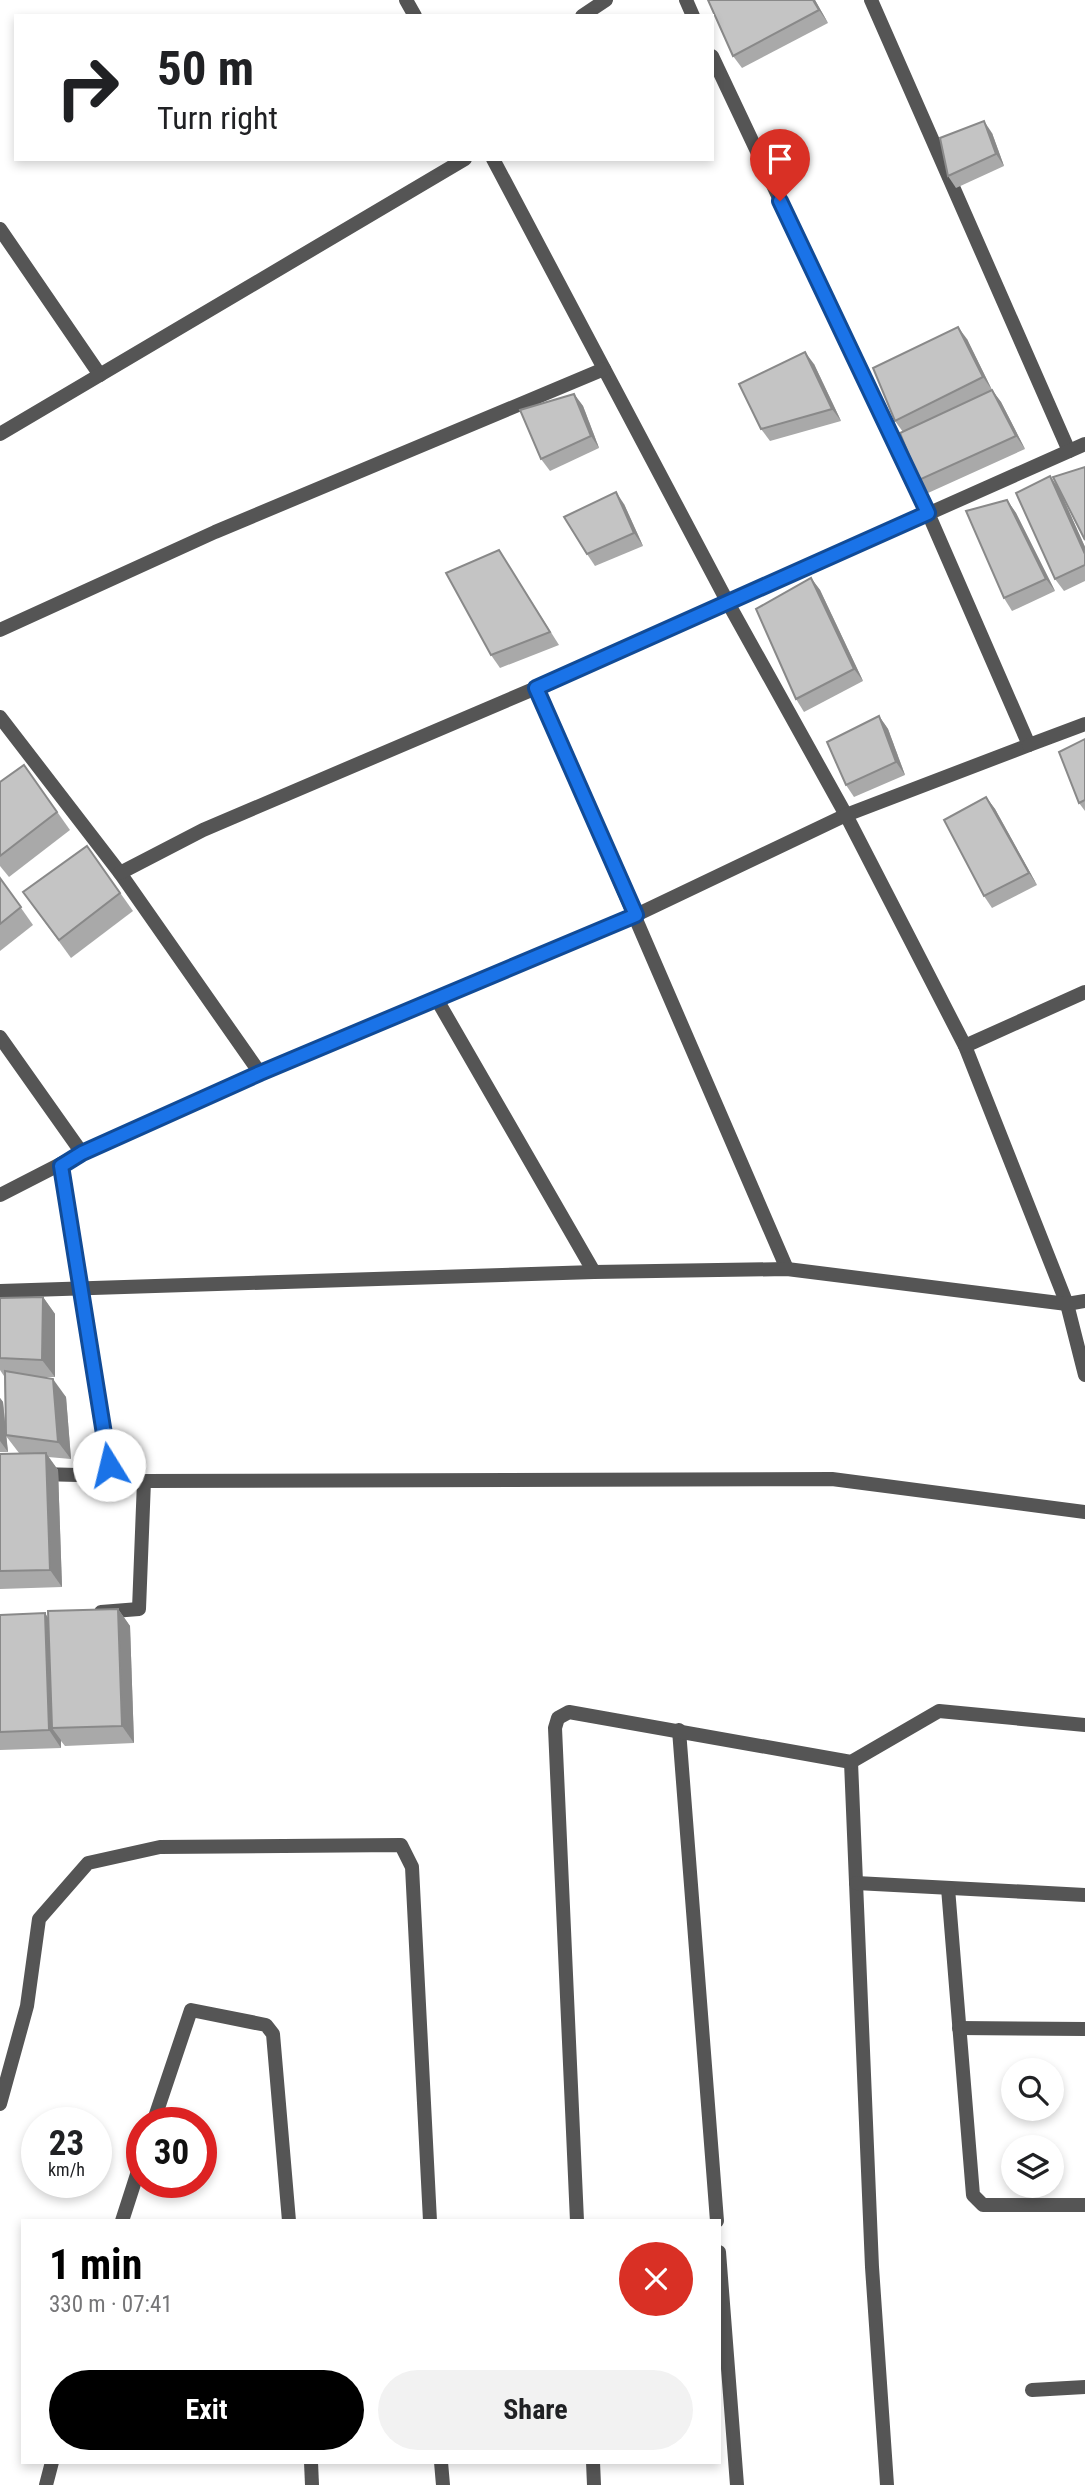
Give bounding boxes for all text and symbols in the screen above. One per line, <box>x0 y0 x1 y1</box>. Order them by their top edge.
text: 50 m <box>157 40 254 97</box>
icon: right <box>42 42 133 133</box>
text: Turn right <box>157 99 278 137</box>
pin <box>750 129 810 201</box>
icon: arrive <box>761 140 799 178</box>
position arrow <box>72 1428 146 1502</box>
map controls <box>1001 2058 1064 2198</box>
button: search <box>1001 2058 1064 2121</box>
speed limit sign: 30 <box>126 2107 217 2198</box>
text: 23 <box>49 2123 84 2164</box>
button: layers <box>1001 2135 1064 2198</box>
text: km/h <box>48 2159 85 2180</box>
text: 1 min <box>49 2240 142 2289</box>
button: close <box>619 2242 693 2316</box>
text: 330 m · 07:41 <box>49 2291 173 2318</box>
button: Exit <box>49 2370 364 2450</box>
button: Share <box>378 2370 693 2450</box>

